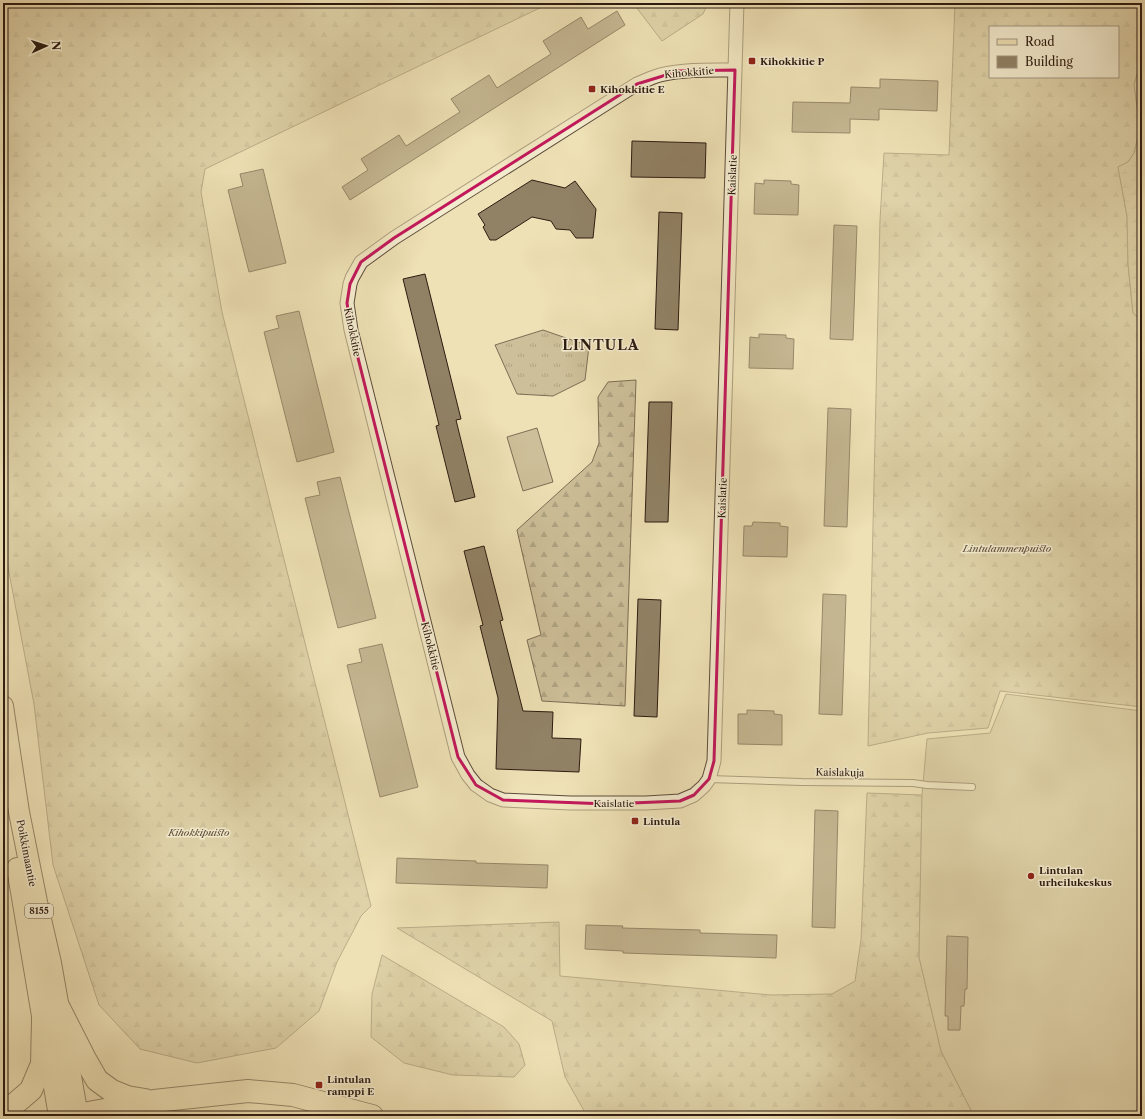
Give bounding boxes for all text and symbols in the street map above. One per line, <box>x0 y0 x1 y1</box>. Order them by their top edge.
north arrow <box>26 26 66 66</box>
legend <box>989 26 1119 78</box>
text: Road <box>1025 34 1055 49</box>
text: N <box>49 40 63 51</box>
text: Building <box>1025 54 1073 69</box>
place label: Kihokkitie P <box>760 55 825 68</box>
marker: Kihokkitie P <box>747 56 757 66</box>
street label: Kihokkitie <box>664 64 715 81</box>
place label: Kihokkitie E <box>600 83 665 96</box>
marker: Kihokkitie E <box>587 84 597 94</box>
street label: Kaislatie <box>725 154 740 196</box>
street label: Kihokkitie <box>341 306 364 358</box>
district label: LINTULA <box>562 336 640 354</box>
street label: Kaislatie <box>715 477 730 519</box>
park label: Lintulammenpuisto <box>962 542 1052 555</box>
street label: Kihokkitie <box>418 620 443 672</box>
street label: Kaislakuja <box>815 766 865 779</box>
street label: Kaislatie <box>594 797 635 810</box>
place label: Lintula <box>643 815 680 828</box>
marker: Lintula <box>630 816 640 826</box>
street label: Poikkimaantie <box>14 818 39 888</box>
park label: Kihokkipuisto <box>167 826 230 839</box>
place label: Lintulan urheilukeskus <box>1039 864 1112 889</box>
marker: Lintulan urheilukeskus <box>1026 871 1036 881</box>
road number: 8155 <box>25 904 53 918</box>
place label: Lintulan ramppi E <box>327 1073 374 1098</box>
marker: Lintulan ramppi E <box>314 1080 324 1090</box>

